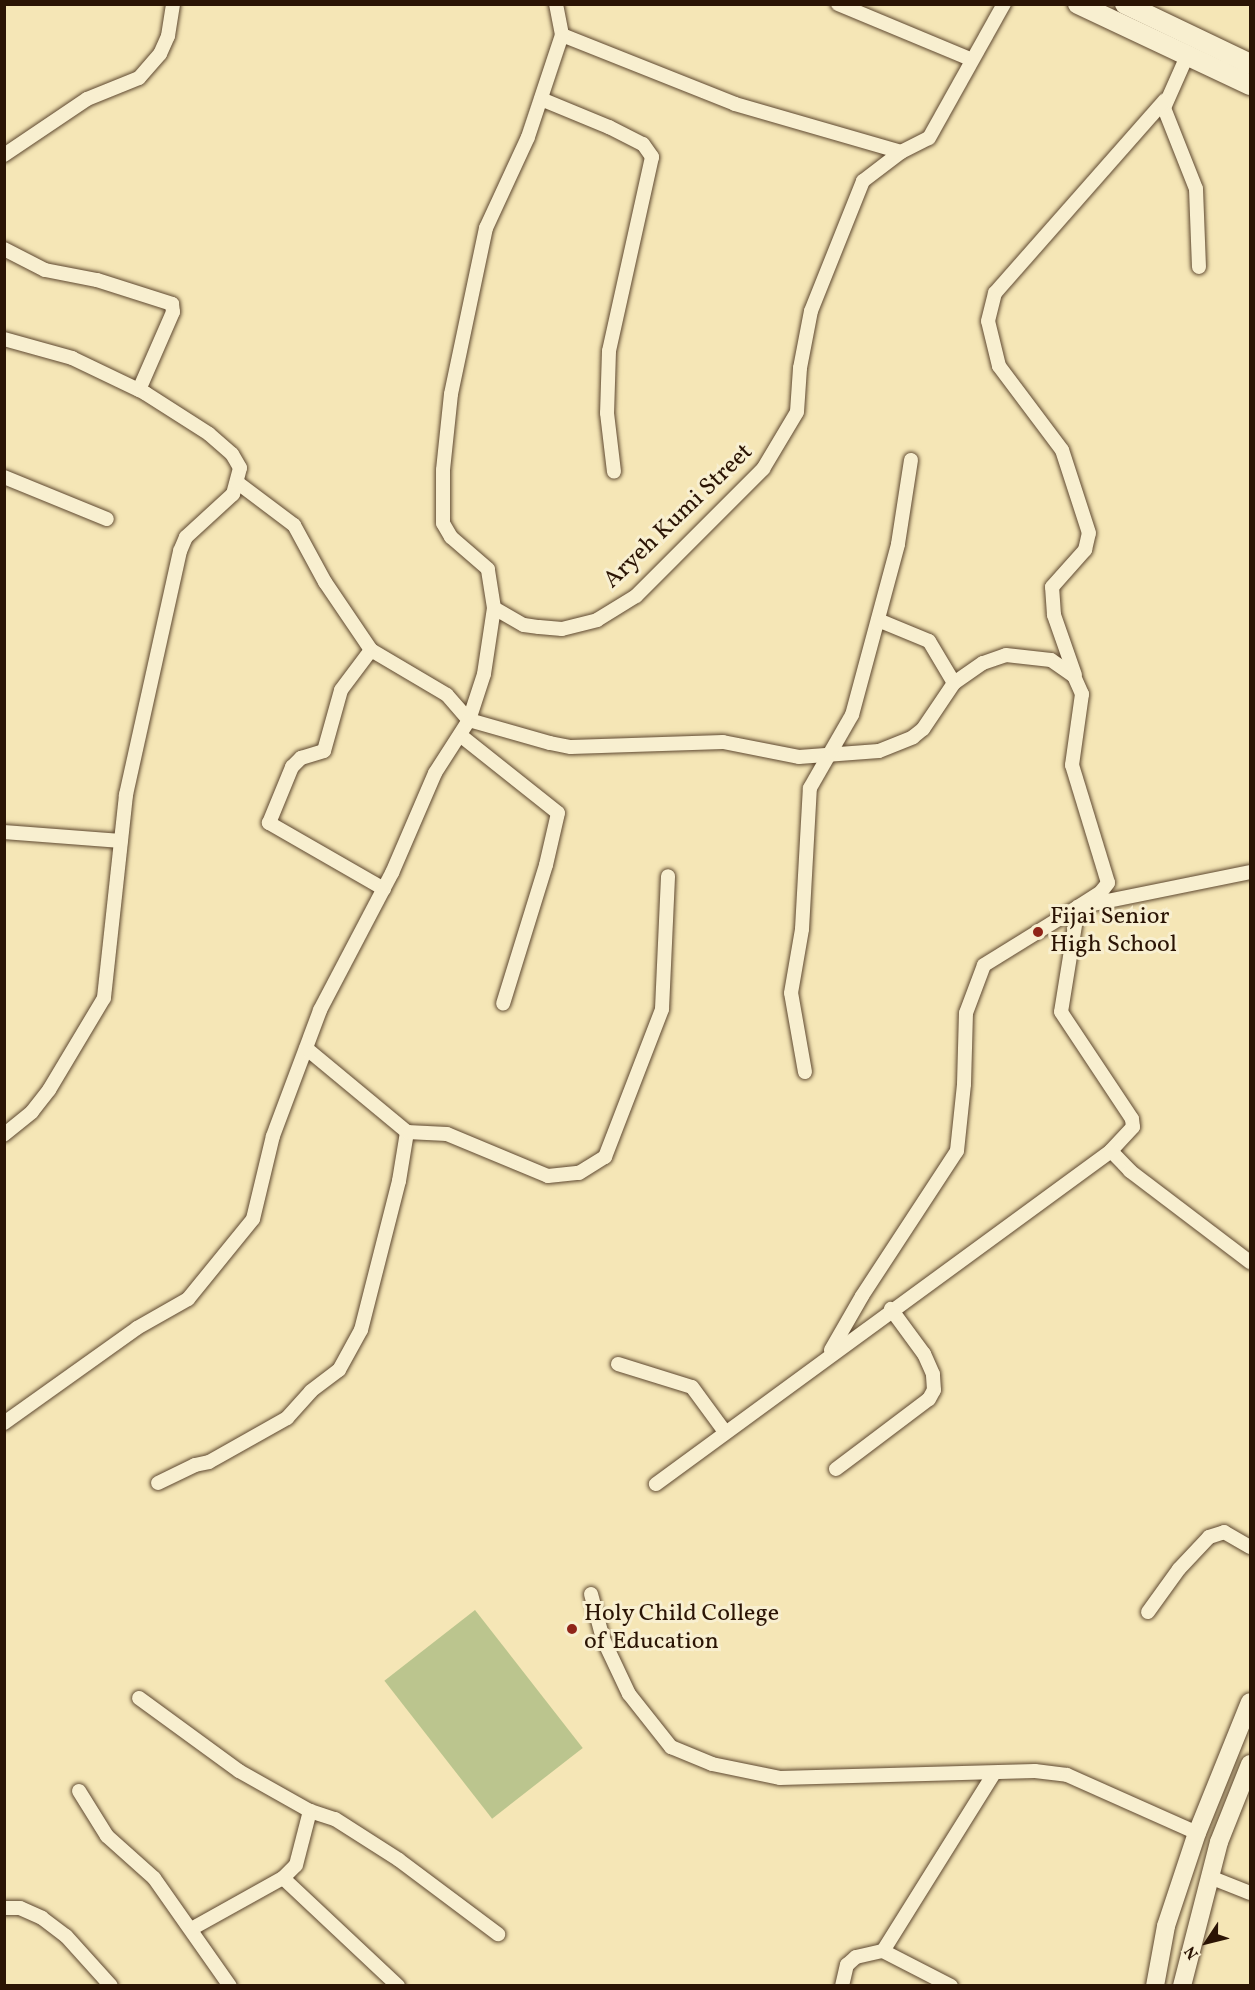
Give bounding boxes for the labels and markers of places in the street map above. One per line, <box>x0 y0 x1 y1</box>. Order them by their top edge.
place label: Fijai Senior High School <box>1050 904 1177 960</box>
marker: Fijai Senior High School <box>1031 925 1045 939</box>
place label: Holy Child College of Education <box>584 1601 780 1657</box>
marker: Holy Child College of Education <box>565 1622 579 1636</box>

